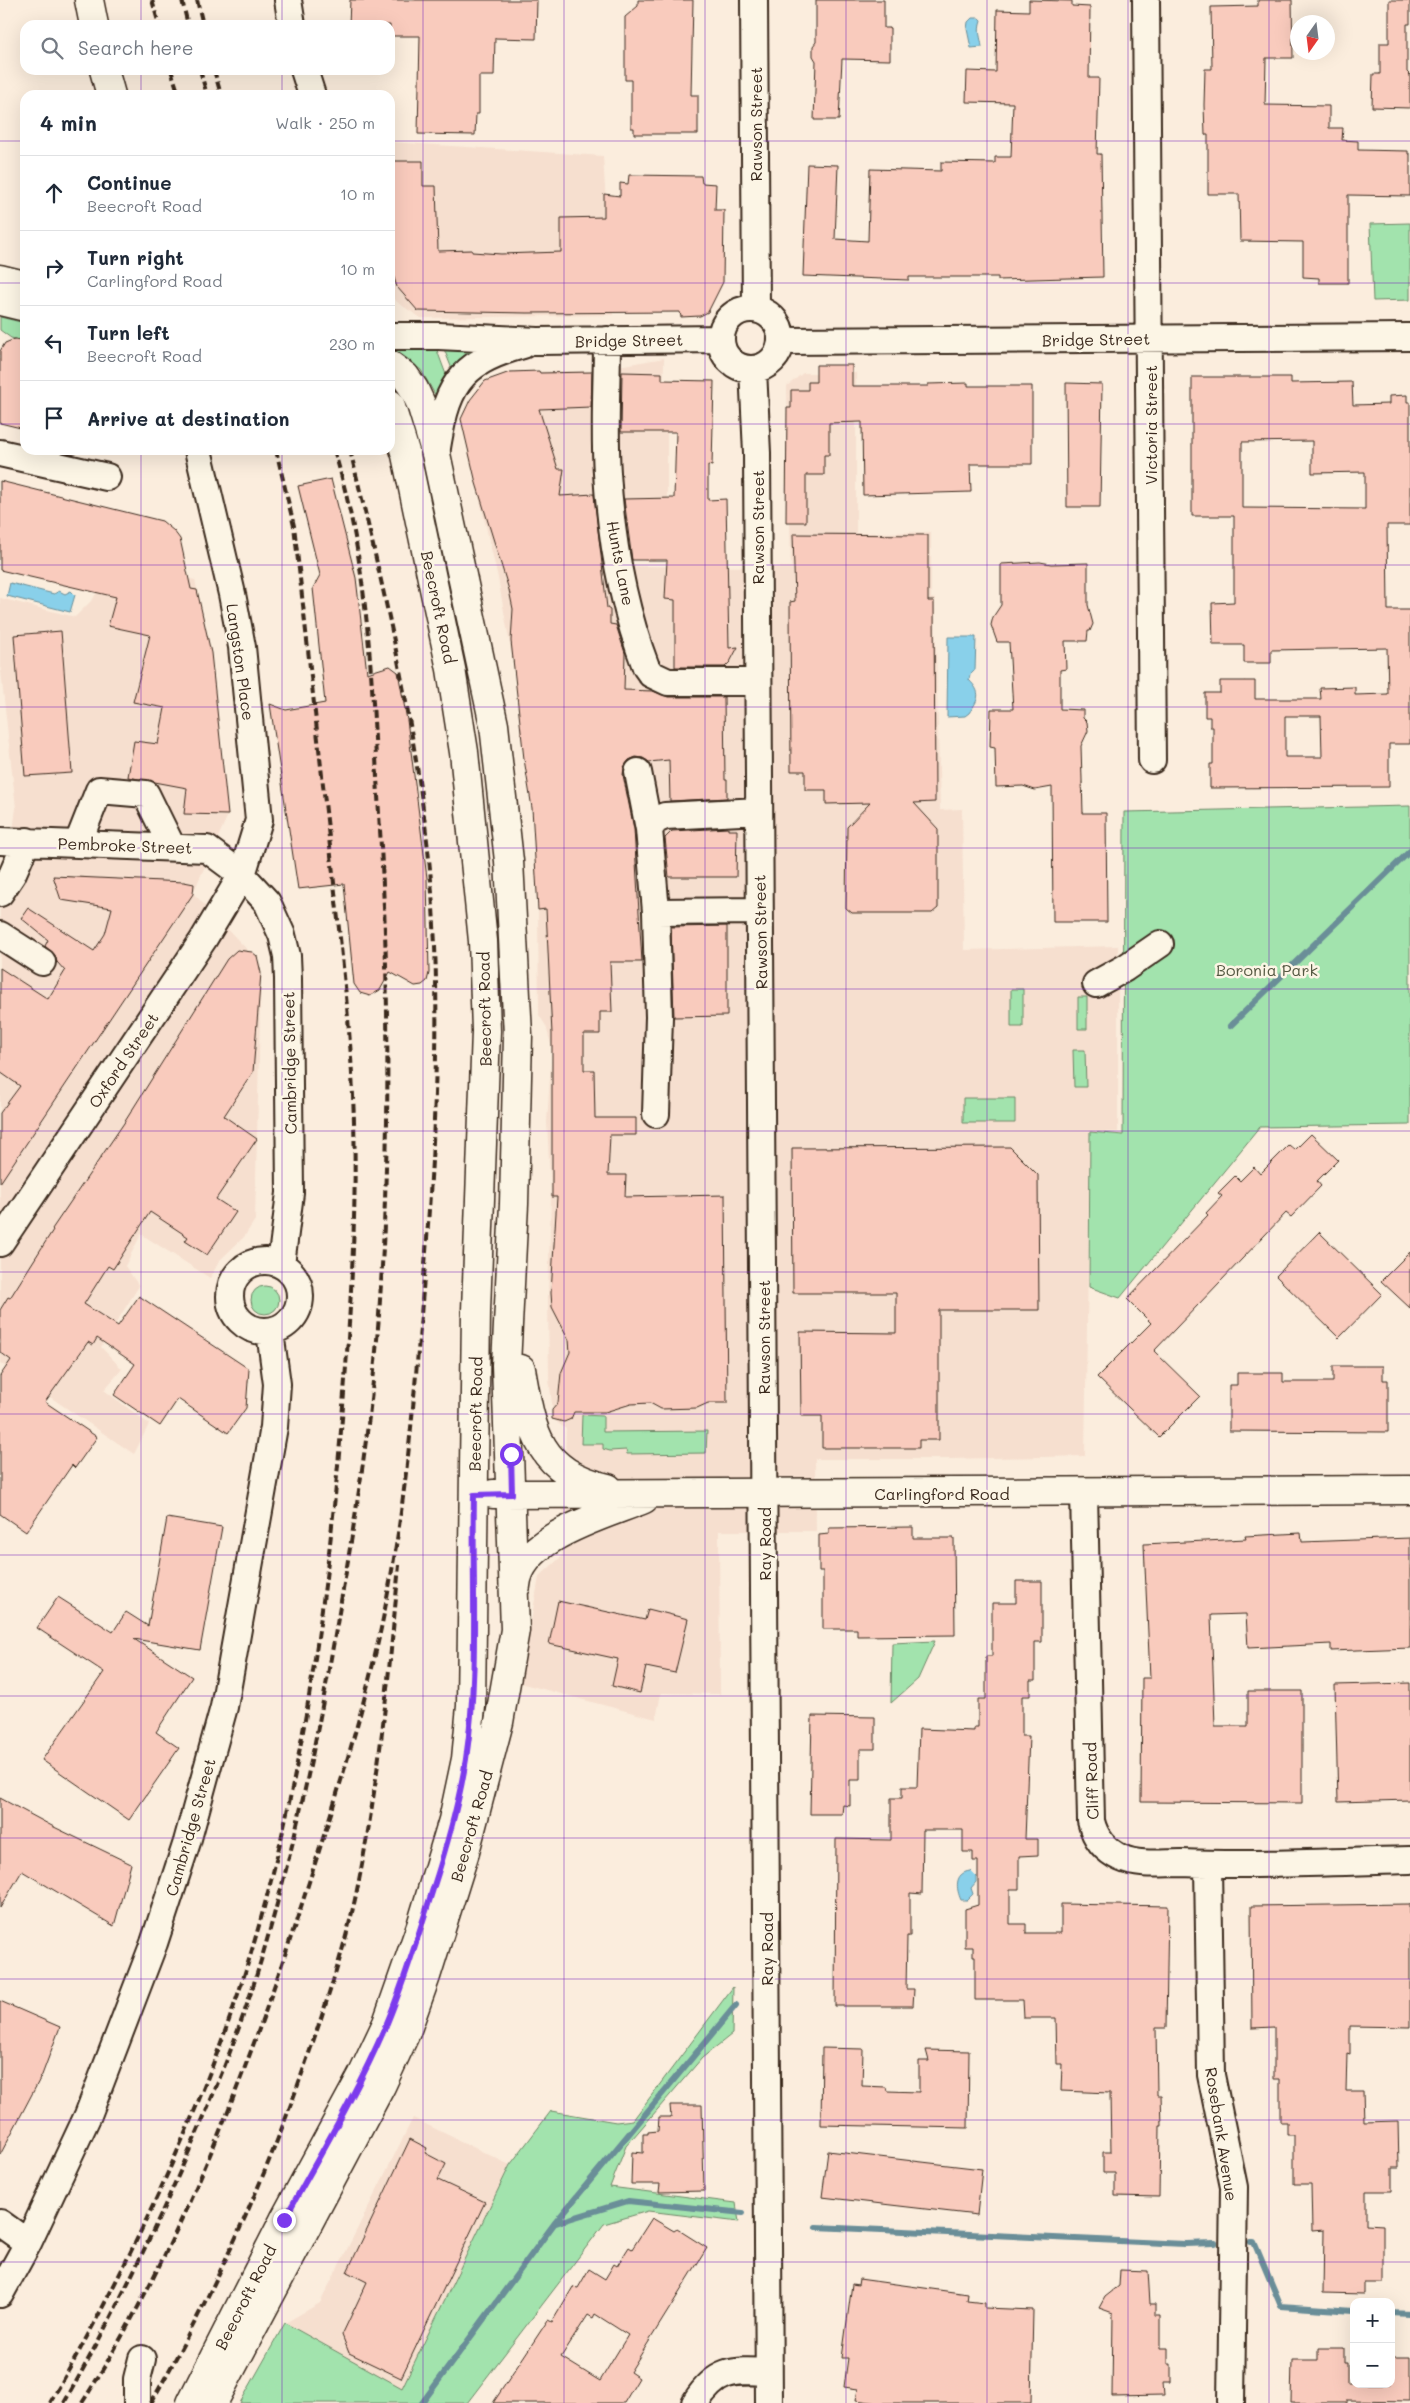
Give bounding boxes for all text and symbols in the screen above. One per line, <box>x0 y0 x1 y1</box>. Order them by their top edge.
north arrow <box>1290 15 1335 60</box>
search box <box>20 20 395 75</box>
icon: search <box>38 34 66 62</box>
text: Search here <box>78 35 194 60</box>
street label: Rawson Street <box>745 67 766 181</box>
text: 4 min <box>40 109 97 136</box>
text: Walk · 250 m <box>275 112 375 133</box>
text: Continue <box>87 170 172 195</box>
icon: ahead <box>40 179 68 207</box>
text: 10 m <box>340 183 375 204</box>
text: Beecroft Road <box>87 195 202 216</box>
text: Turn right <box>87 245 184 270</box>
icon: right <box>40 254 68 282</box>
text: 10 m <box>340 258 375 279</box>
text: Carlingford Road <box>87 270 222 291</box>
text: Turn left <box>87 320 170 345</box>
street label: Bridge Street <box>1042 328 1150 350</box>
icon: left <box>40 329 68 357</box>
street label: Bridge Street <box>575 329 683 351</box>
text: 230 m <box>329 333 375 354</box>
text: Beecroft Road <box>87 345 202 366</box>
street label: Victoria Street <box>1140 365 1161 485</box>
icon: arrive <box>40 404 68 432</box>
text: Arrive at destination <box>87 406 290 431</box>
street label: Rawson Street <box>747 470 768 584</box>
street label: Hunts Lane <box>602 519 640 607</box>
street label: Beecroft Road <box>417 549 461 665</box>
street label: Langston Place <box>222 602 260 722</box>
street label: Pembroke Street <box>57 832 193 858</box>
street label: Rawson Street <box>748 874 772 990</box>
street label: Beecroft Road <box>472 951 496 1067</box>
park label: Boronia Park <box>1216 959 1318 980</box>
street label: Cambridge Street <box>277 992 301 1134</box>
street label: Oxford Street <box>83 1008 163 1112</box>
street label: Rawson Street <box>753 1280 774 1394</box>
street label: Beecroft Road <box>463 1356 487 1472</box>
route start <box>500 1443 523 1466</box>
street label: Carlingford Road <box>874 1483 1010 1504</box>
street label: Ray Road <box>754 1507 775 1581</box>
street label: Cliff Road <box>1079 1742 1103 1820</box>
street label: Cambridge Street <box>160 1756 220 1898</box>
street label: Beecroft Road <box>445 1768 497 1884</box>
street label: Ray Road <box>756 1912 777 1986</box>
street label: Rosebank Avenue <box>1201 2065 1243 2203</box>
route end <box>273 2209 296 2232</box>
street label: Beecroft Road <box>210 2241 280 2353</box>
map controls <box>1350 2298 1395 2388</box>
button: + <box>1350 2298 1395 2343</box>
button: − <box>1350 2343 1395 2388</box>

